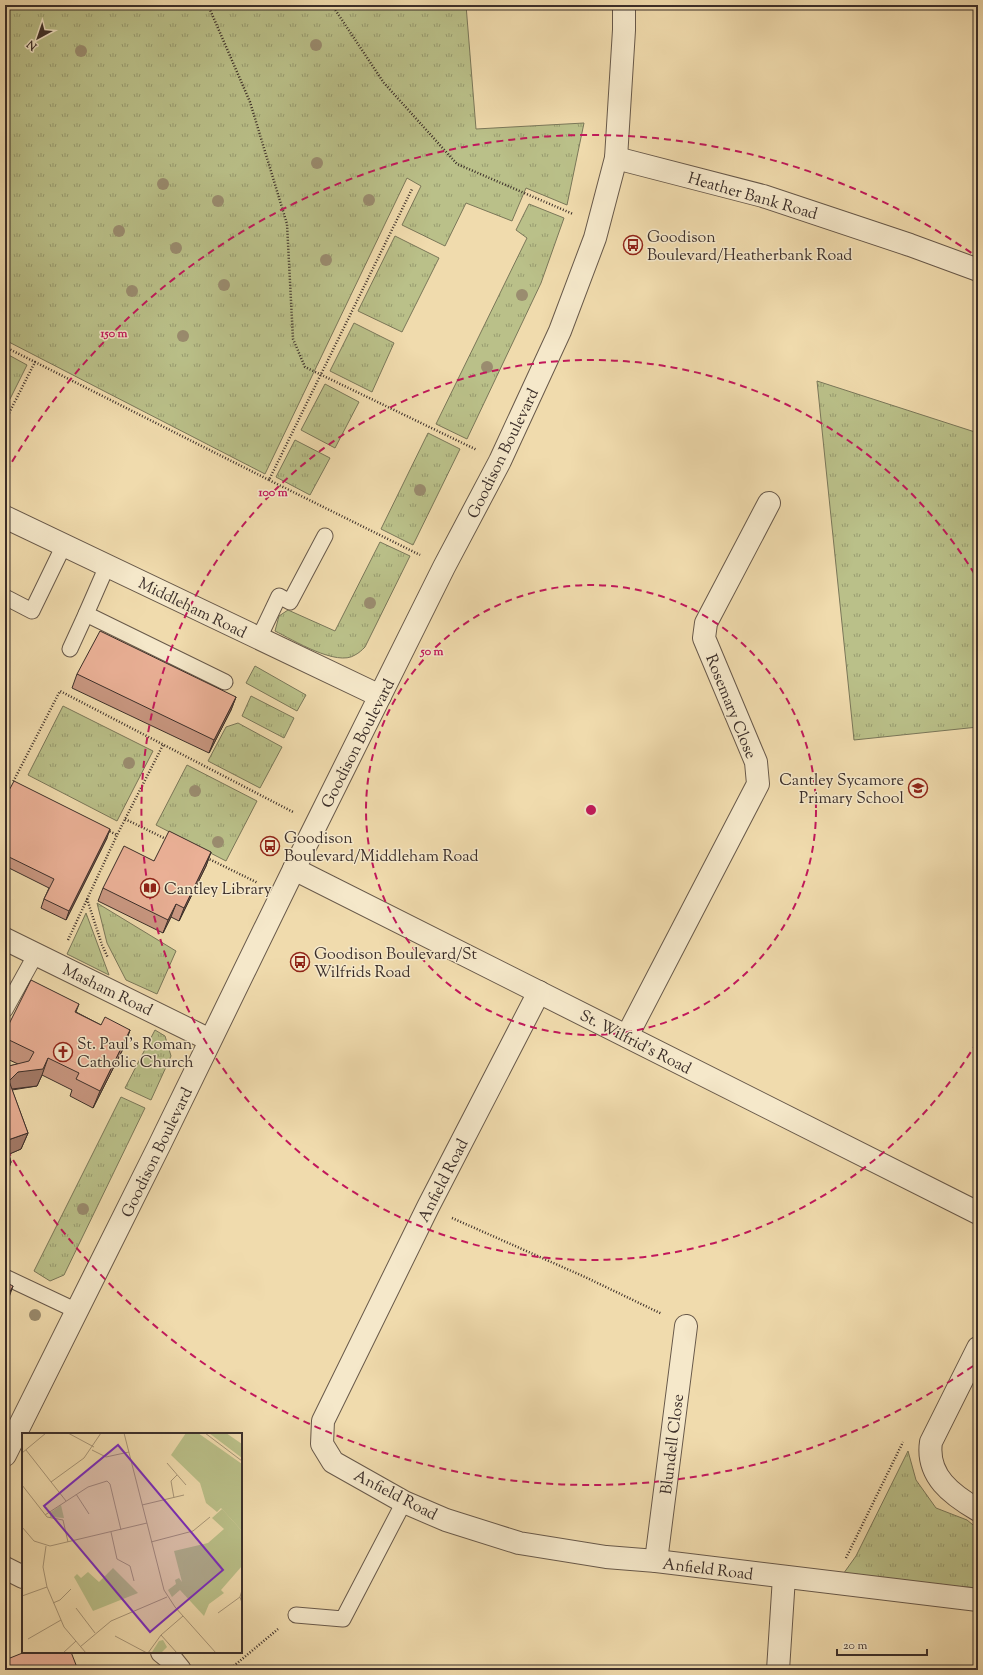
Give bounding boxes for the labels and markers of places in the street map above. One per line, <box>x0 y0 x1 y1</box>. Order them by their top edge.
place label: Goodison Boulevard/Heatherbank Road <box>647 227 852 268</box>
bus stop icon: Goodison Boulevard/Heatherbank Road <box>622 234 644 256</box>
place label: Cantley Sycamore Primary School <box>779 770 905 811</box>
school or university icon: Cantley Sycamore Primary School <box>907 777 929 799</box>
centre of rings <box>584 803 598 817</box>
place label: Goodison Boulevard/Middleham Road <box>284 828 478 869</box>
bus stop icon: Goodison Boulevard/Middleham Road <box>259 835 281 857</box>
library icon: Cantley Library <box>139 877 161 899</box>
place label: Cantley Library <box>164 879 272 902</box>
place label: Goodison Boulevard/St Wilfrids Road <box>314 944 478 985</box>
bus stop icon: Goodison Boulevard/St Wilfrids Road <box>289 951 311 973</box>
place label: St. Paul's Roman Catholic Church <box>77 1034 194 1075</box>
church icon: St. Paul's Roman Catholic Church <box>52 1041 74 1063</box>

